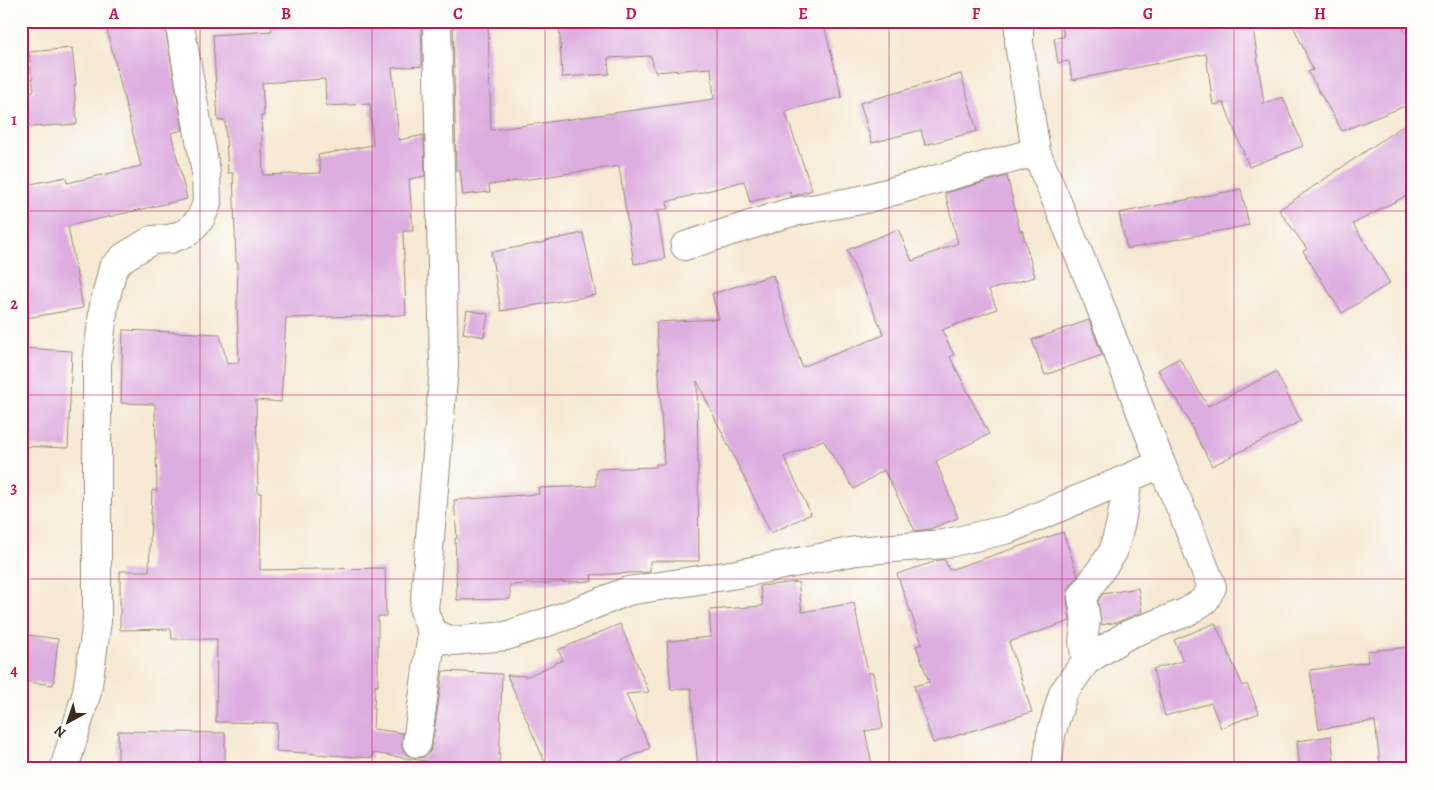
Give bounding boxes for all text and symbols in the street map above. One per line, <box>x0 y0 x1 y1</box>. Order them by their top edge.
text: A <box>108 3 120 25</box>
text: B <box>281 3 291 25</box>
text: C <box>453 3 463 25</box>
text: D <box>625 3 637 25</box>
text: E <box>798 3 808 25</box>
text: F <box>972 3 981 25</box>
text: G <box>1143 3 1153 25</box>
text: H <box>1314 3 1326 25</box>
text: 1 <box>11 109 17 131</box>
text: 2 <box>10 293 18 315</box>
text: 3 <box>11 477 18 499</box>
text: 4 <box>10 660 18 682</box>
north arrow <box>42 698 92 748</box>
text: N <box>50 721 70 742</box>

